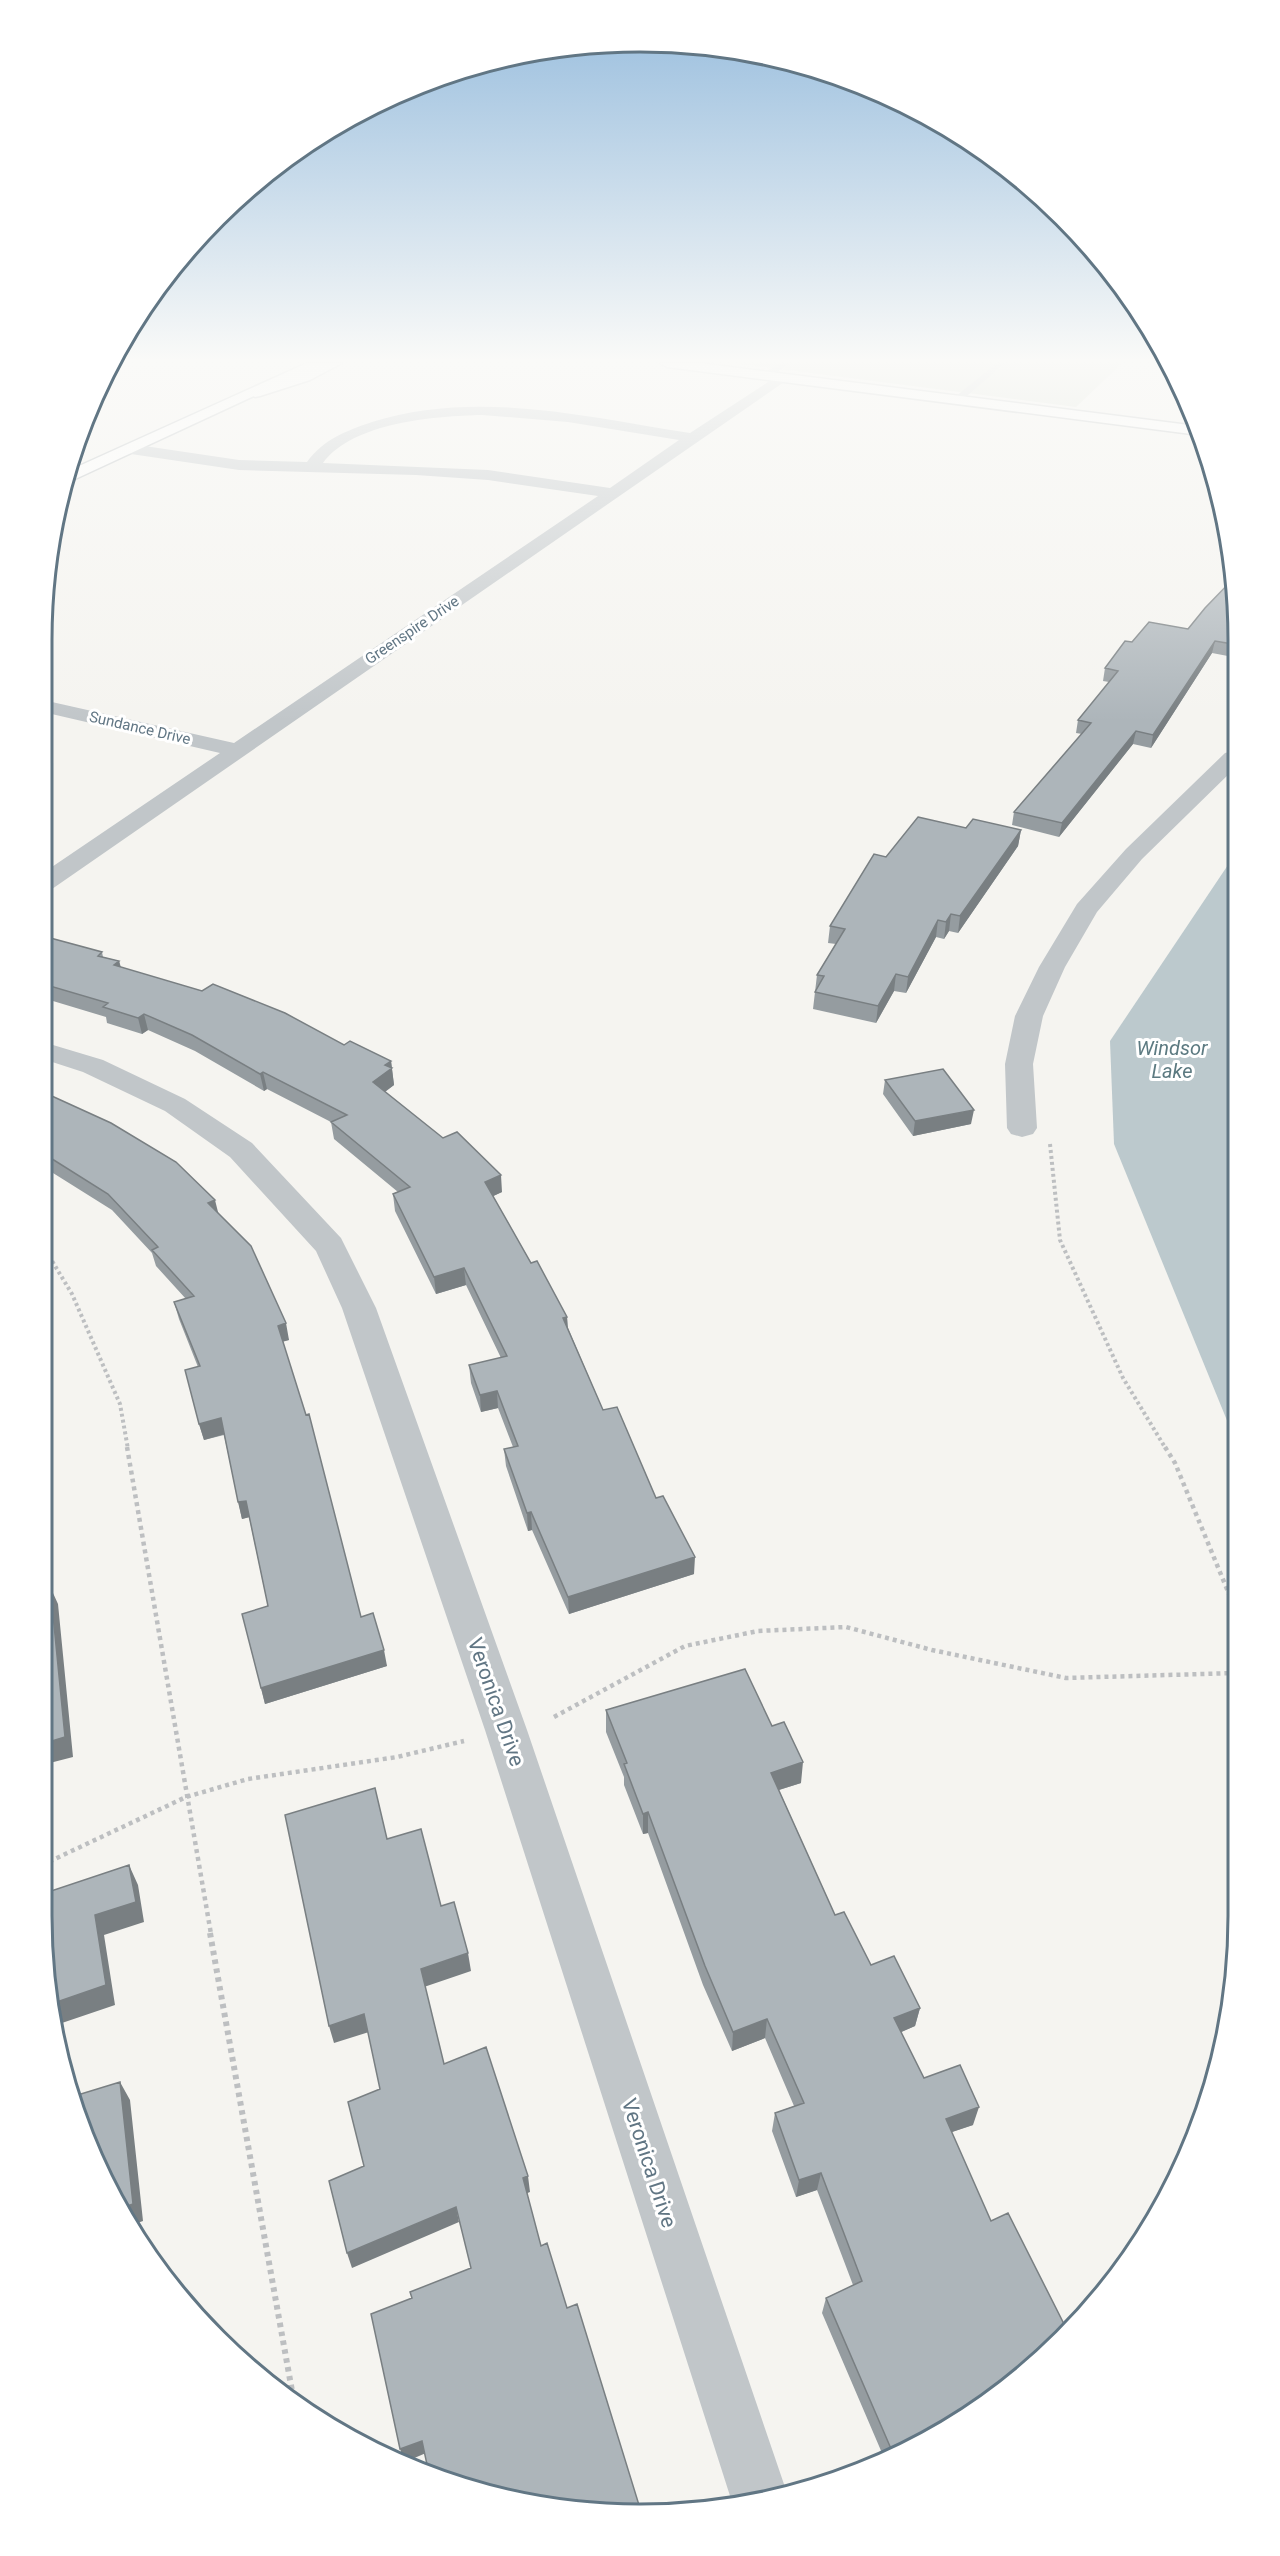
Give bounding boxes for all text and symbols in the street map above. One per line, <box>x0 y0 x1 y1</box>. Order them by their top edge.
street label: Greenspire Drive <box>362 592 462 668</box>
street label: Sundance Drive <box>88 708 193 748</box>
water label: Windsor Lake <box>1136 1036 1209 1083</box>
street label: Veronica Drive <box>463 1635 529 1769</box>
street label: Veronica Drive <box>617 2095 681 2231</box>

